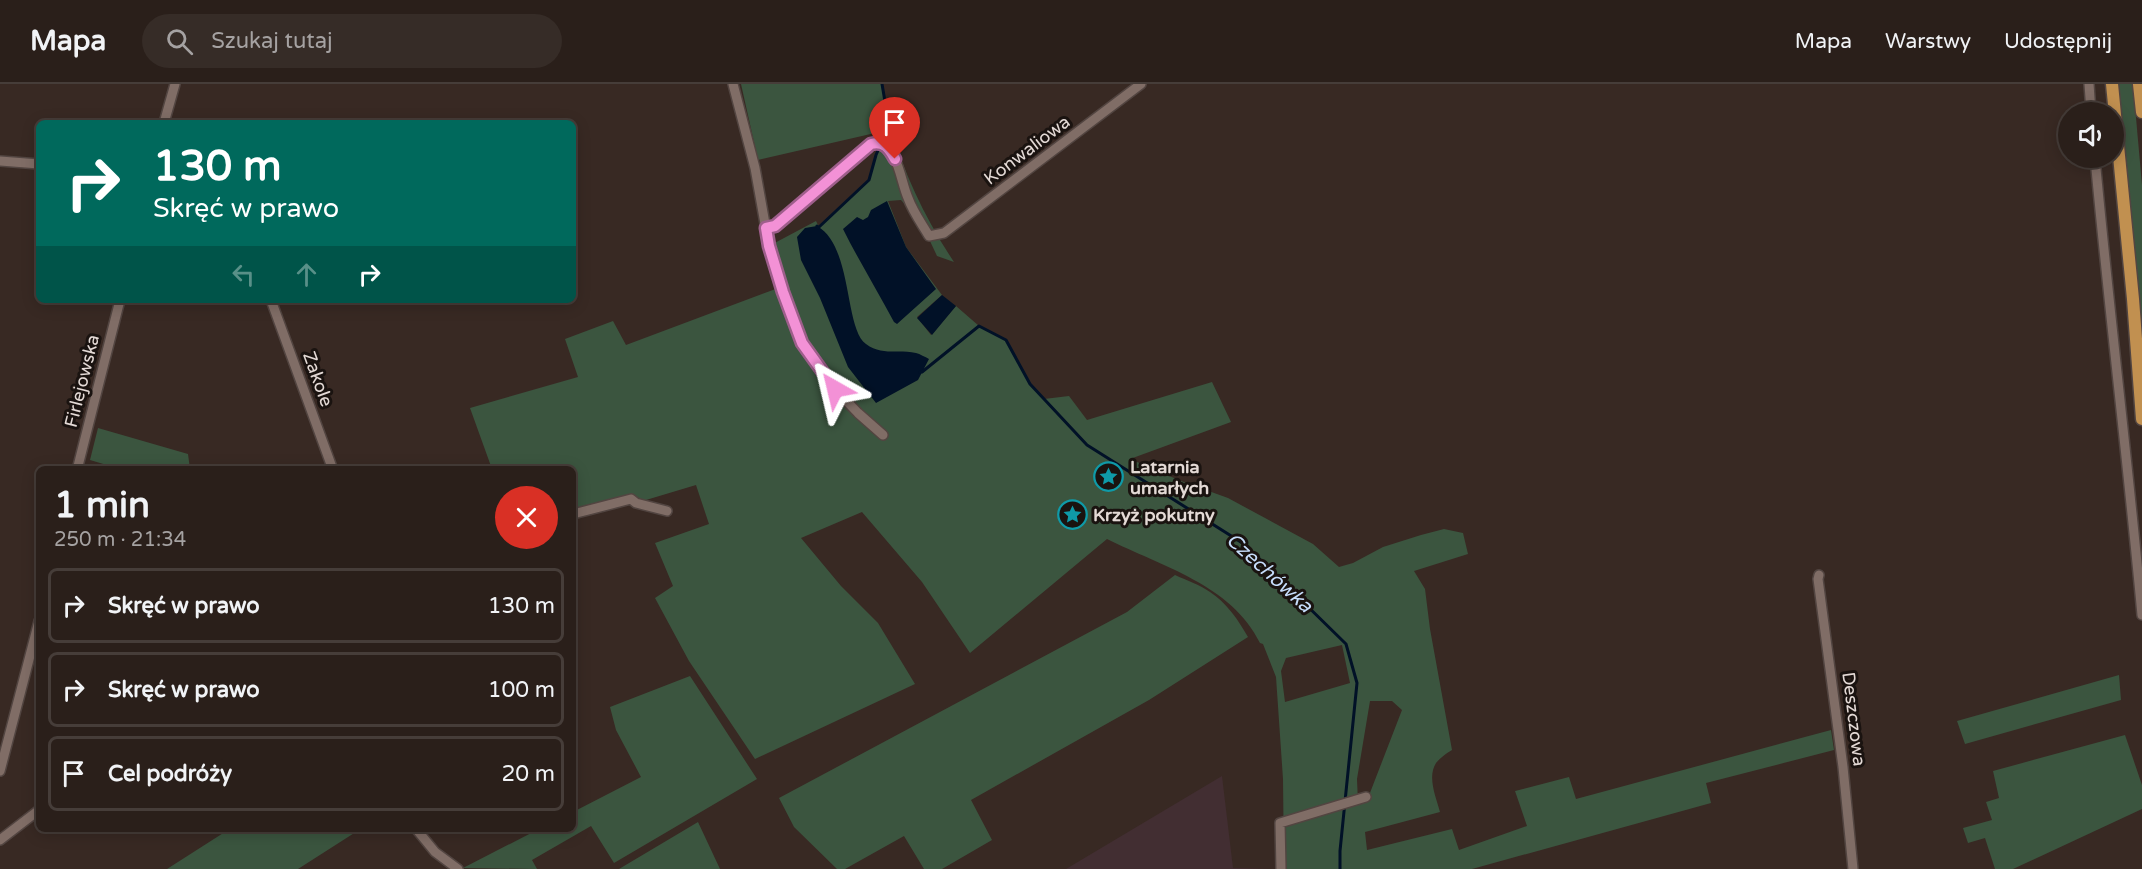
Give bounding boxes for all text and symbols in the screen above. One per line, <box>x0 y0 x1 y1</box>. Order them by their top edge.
search box <box>142 14 562 68</box>
text: Mapa <box>30 24 106 58</box>
icon: search <box>163 25 196 58</box>
text: Szukaj tutaj <box>211 28 333 54</box>
text: Mapa <box>1795 29 1852 54</box>
text: Warstwy <box>1885 29 1971 54</box>
text: Udostępnij <box>2004 29 2112 54</box>
pin <box>869 97 920 159</box>
map controls <box>2058 102 2124 168</box>
button: sound <box>2058 102 2124 168</box>
icon: arrive <box>878 106 911 139</box>
street label: Konwaliowa <box>980 110 1074 190</box>
text: 130 m <box>153 141 282 192</box>
icon: right <box>54 144 132 222</box>
text: Skręć w prawo <box>153 192 339 225</box>
icon: left <box>227 258 260 291</box>
icon: ahead <box>290 258 323 291</box>
icon: right <box>353 258 386 291</box>
street label: Firlejowska <box>60 332 104 430</box>
street label: Zakole <box>298 349 338 409</box>
position arrow <box>803 357 867 421</box>
place label: Latarnia umarłych <box>1130 456 1209 499</box>
place icon: Latarnia umarłych <box>1093 461 1125 493</box>
text: 1 min <box>54 484 150 527</box>
button: close <box>495 486 558 549</box>
place icon: Krzyż pokutny <box>1056 499 1088 531</box>
place label: Krzyż pokutny <box>1093 504 1215 526</box>
text: 250 m · 21:34 <box>54 528 186 552</box>
water label: Czechówka <box>1221 528 1318 618</box>
icon: right <box>57 589 90 622</box>
text: Skręć w prawo <box>108 593 260 619</box>
text: 130 m <box>488 593 555 619</box>
street label: Deszczowa <box>1837 671 1871 767</box>
icon: right <box>57 673 90 706</box>
text: Skręć w prawo <box>108 677 260 703</box>
text: 100 m <box>488 677 555 703</box>
icon: arrive <box>57 757 90 790</box>
text: Cel podróży <box>108 761 232 787</box>
text: 20 m <box>501 761 555 787</box>

